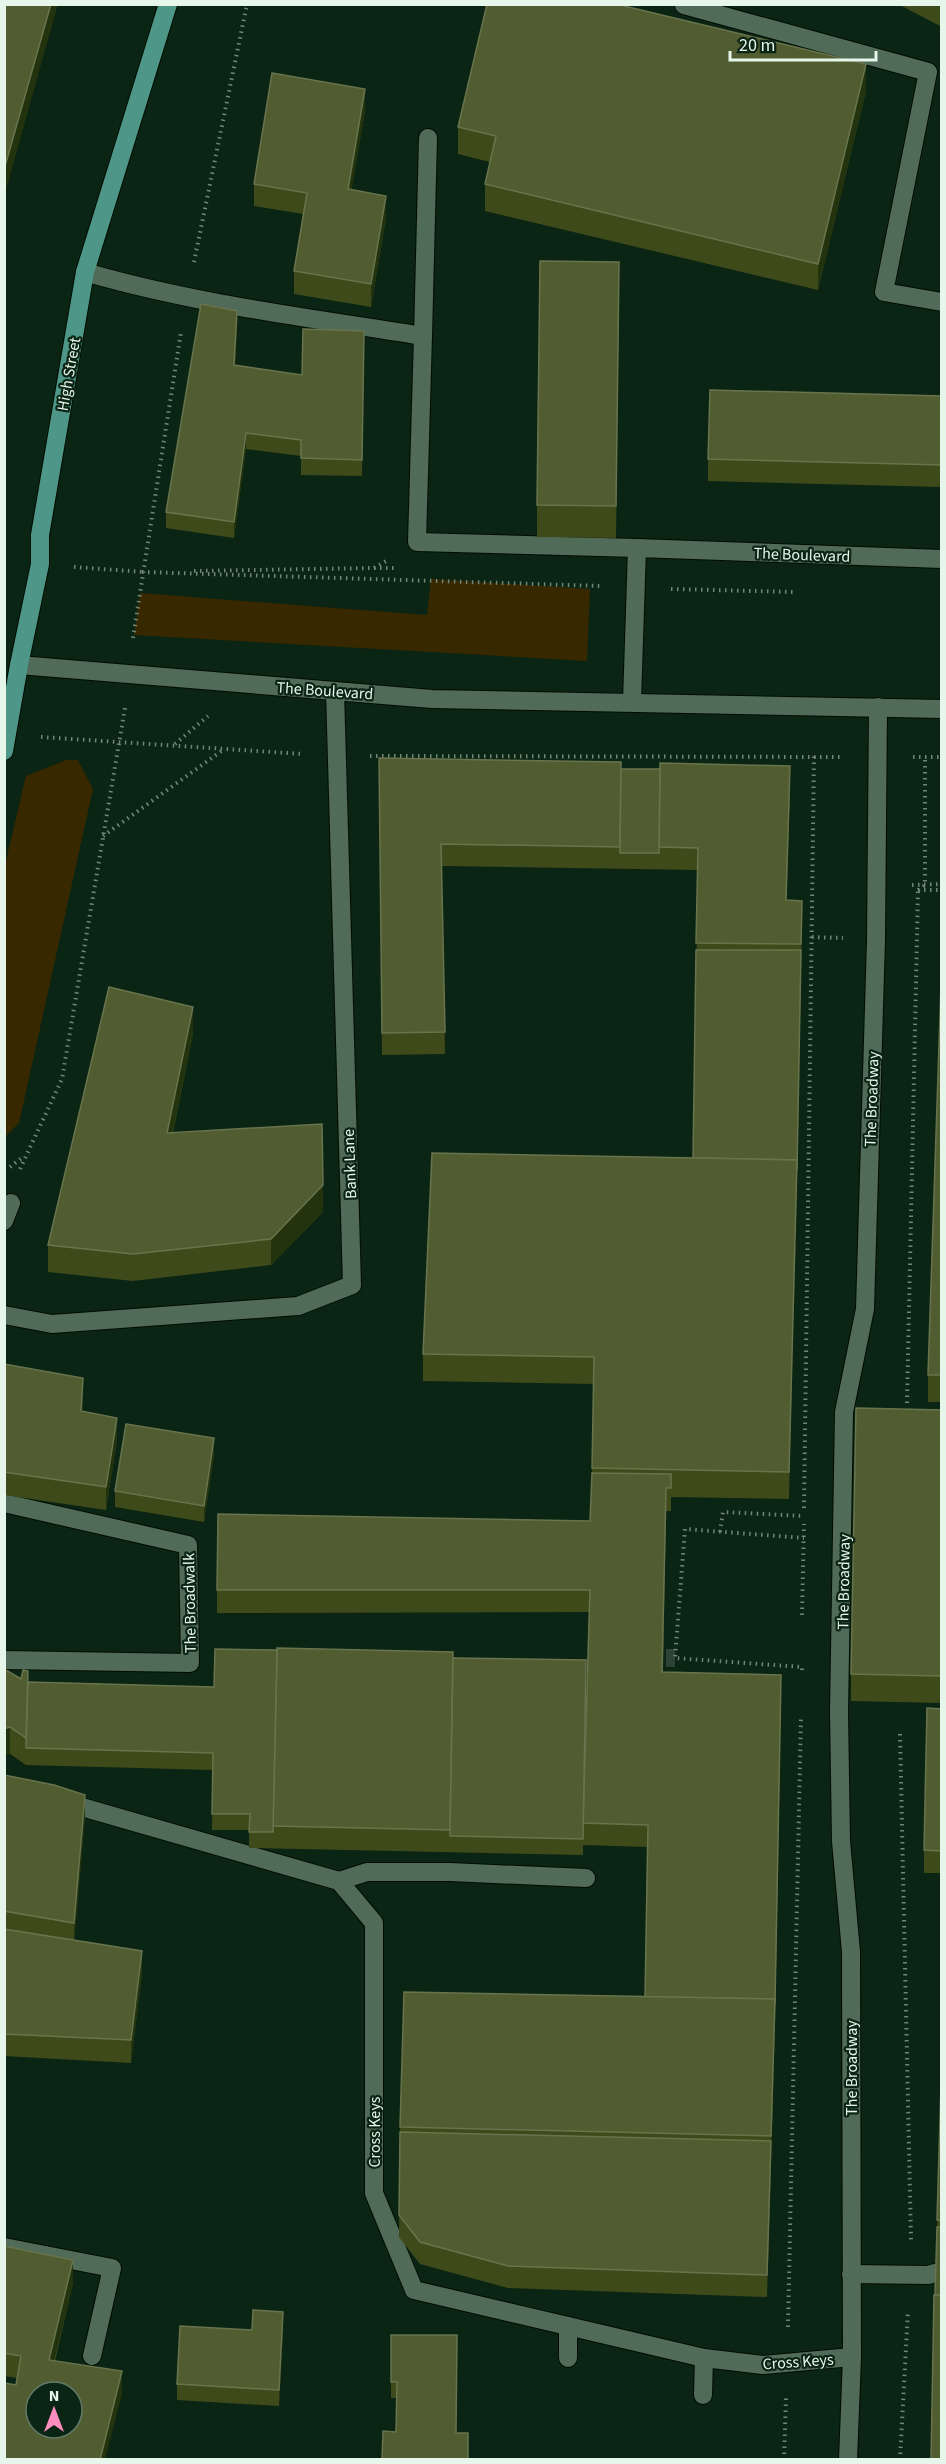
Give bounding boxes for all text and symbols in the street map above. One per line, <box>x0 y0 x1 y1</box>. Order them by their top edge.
scale bar <box>730 24 876 62</box>
text: 20 m <box>739 33 775 58</box>
street label: High Street <box>52 335 86 413</box>
street label: The Boulevard <box>753 542 851 568</box>
street label: The Boulevard <box>276 677 374 705</box>
street label: The Broadway <box>859 1050 885 1147</box>
street label: Bank Lane <box>338 1129 362 1199</box>
street label: The Broadway <box>832 1534 856 1630</box>
street label: The Broadwalk <box>178 1553 202 1653</box>
street label: The Broadway <box>841 2020 863 2116</box>
street label: Cross Keys <box>364 2096 386 2168</box>
street label: Cross Keys <box>762 2349 835 2375</box>
north arrow <box>24 2380 84 2440</box>
text: N <box>49 2385 59 2407</box>

